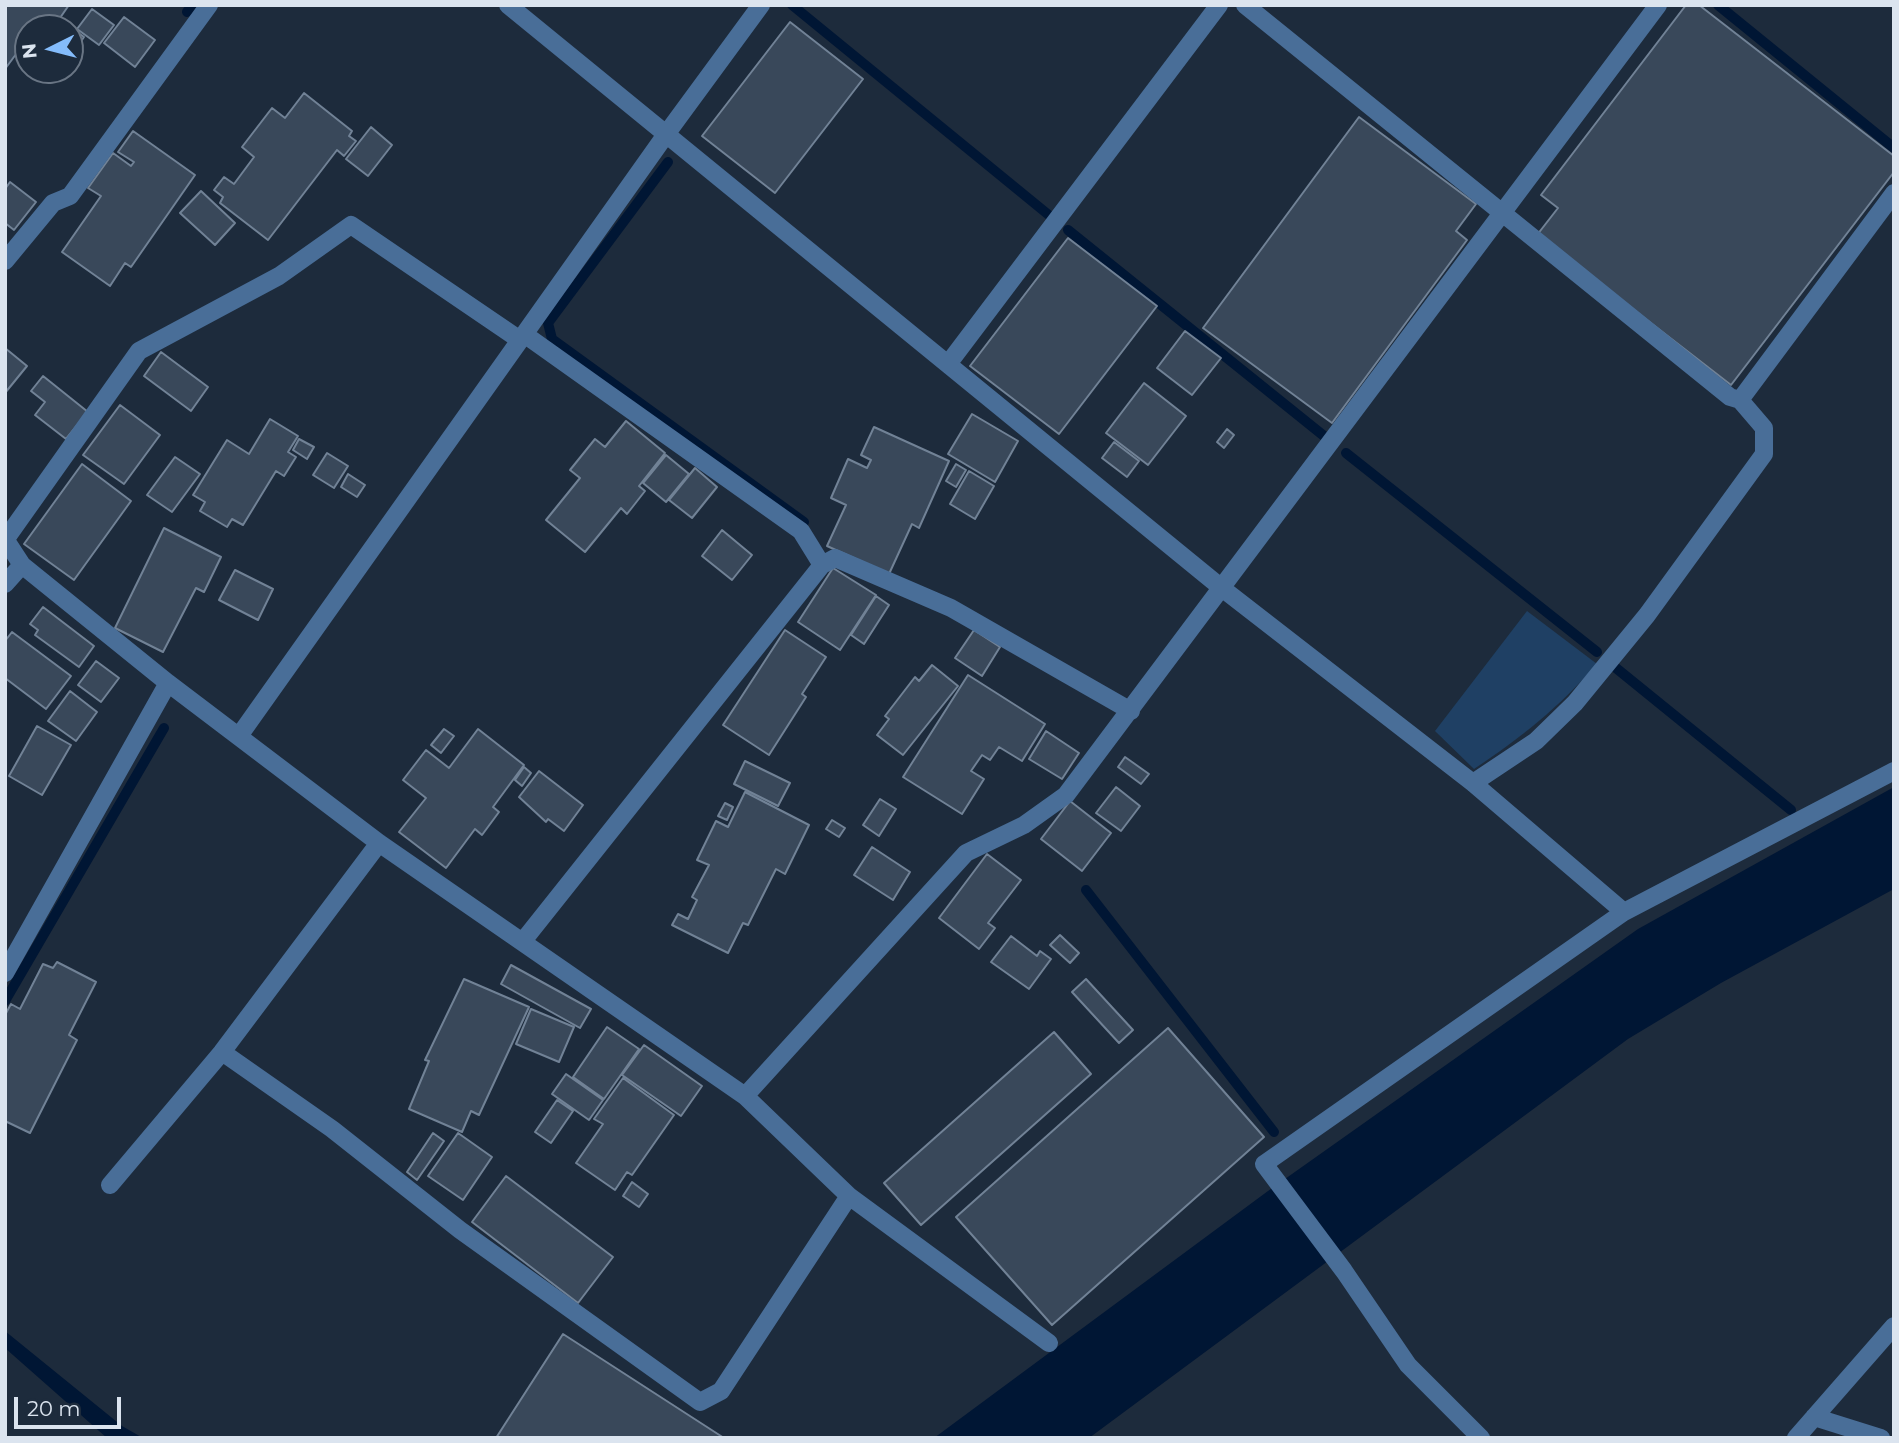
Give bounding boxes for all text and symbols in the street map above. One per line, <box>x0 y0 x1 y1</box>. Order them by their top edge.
north arrow <box>14 14 84 84</box>
text: N <box>17 42 42 60</box>
scale bar <box>18 1384 124 1428</box>
text: 20 m <box>27 1396 81 1421</box>

